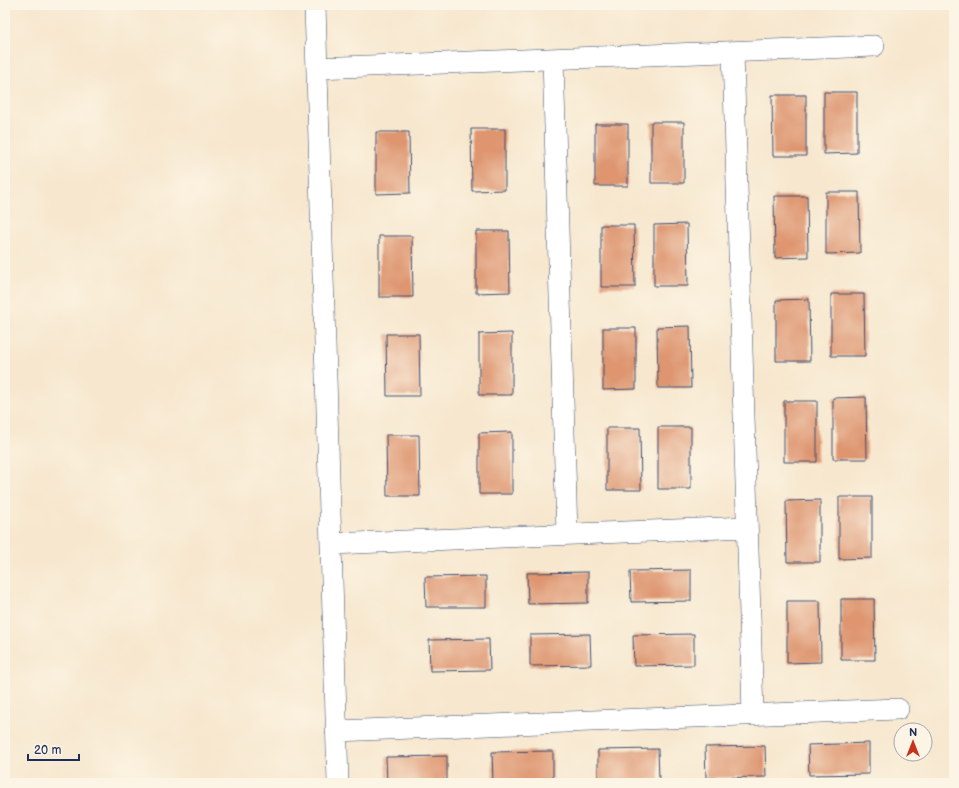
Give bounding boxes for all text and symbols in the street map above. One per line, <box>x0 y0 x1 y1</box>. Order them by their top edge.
north arrow <box>893 722 933 762</box>
text: N <box>909 726 917 739</box>
scale bar <box>28 736 79 762</box>
text: 20 m <box>34 743 61 758</box>

